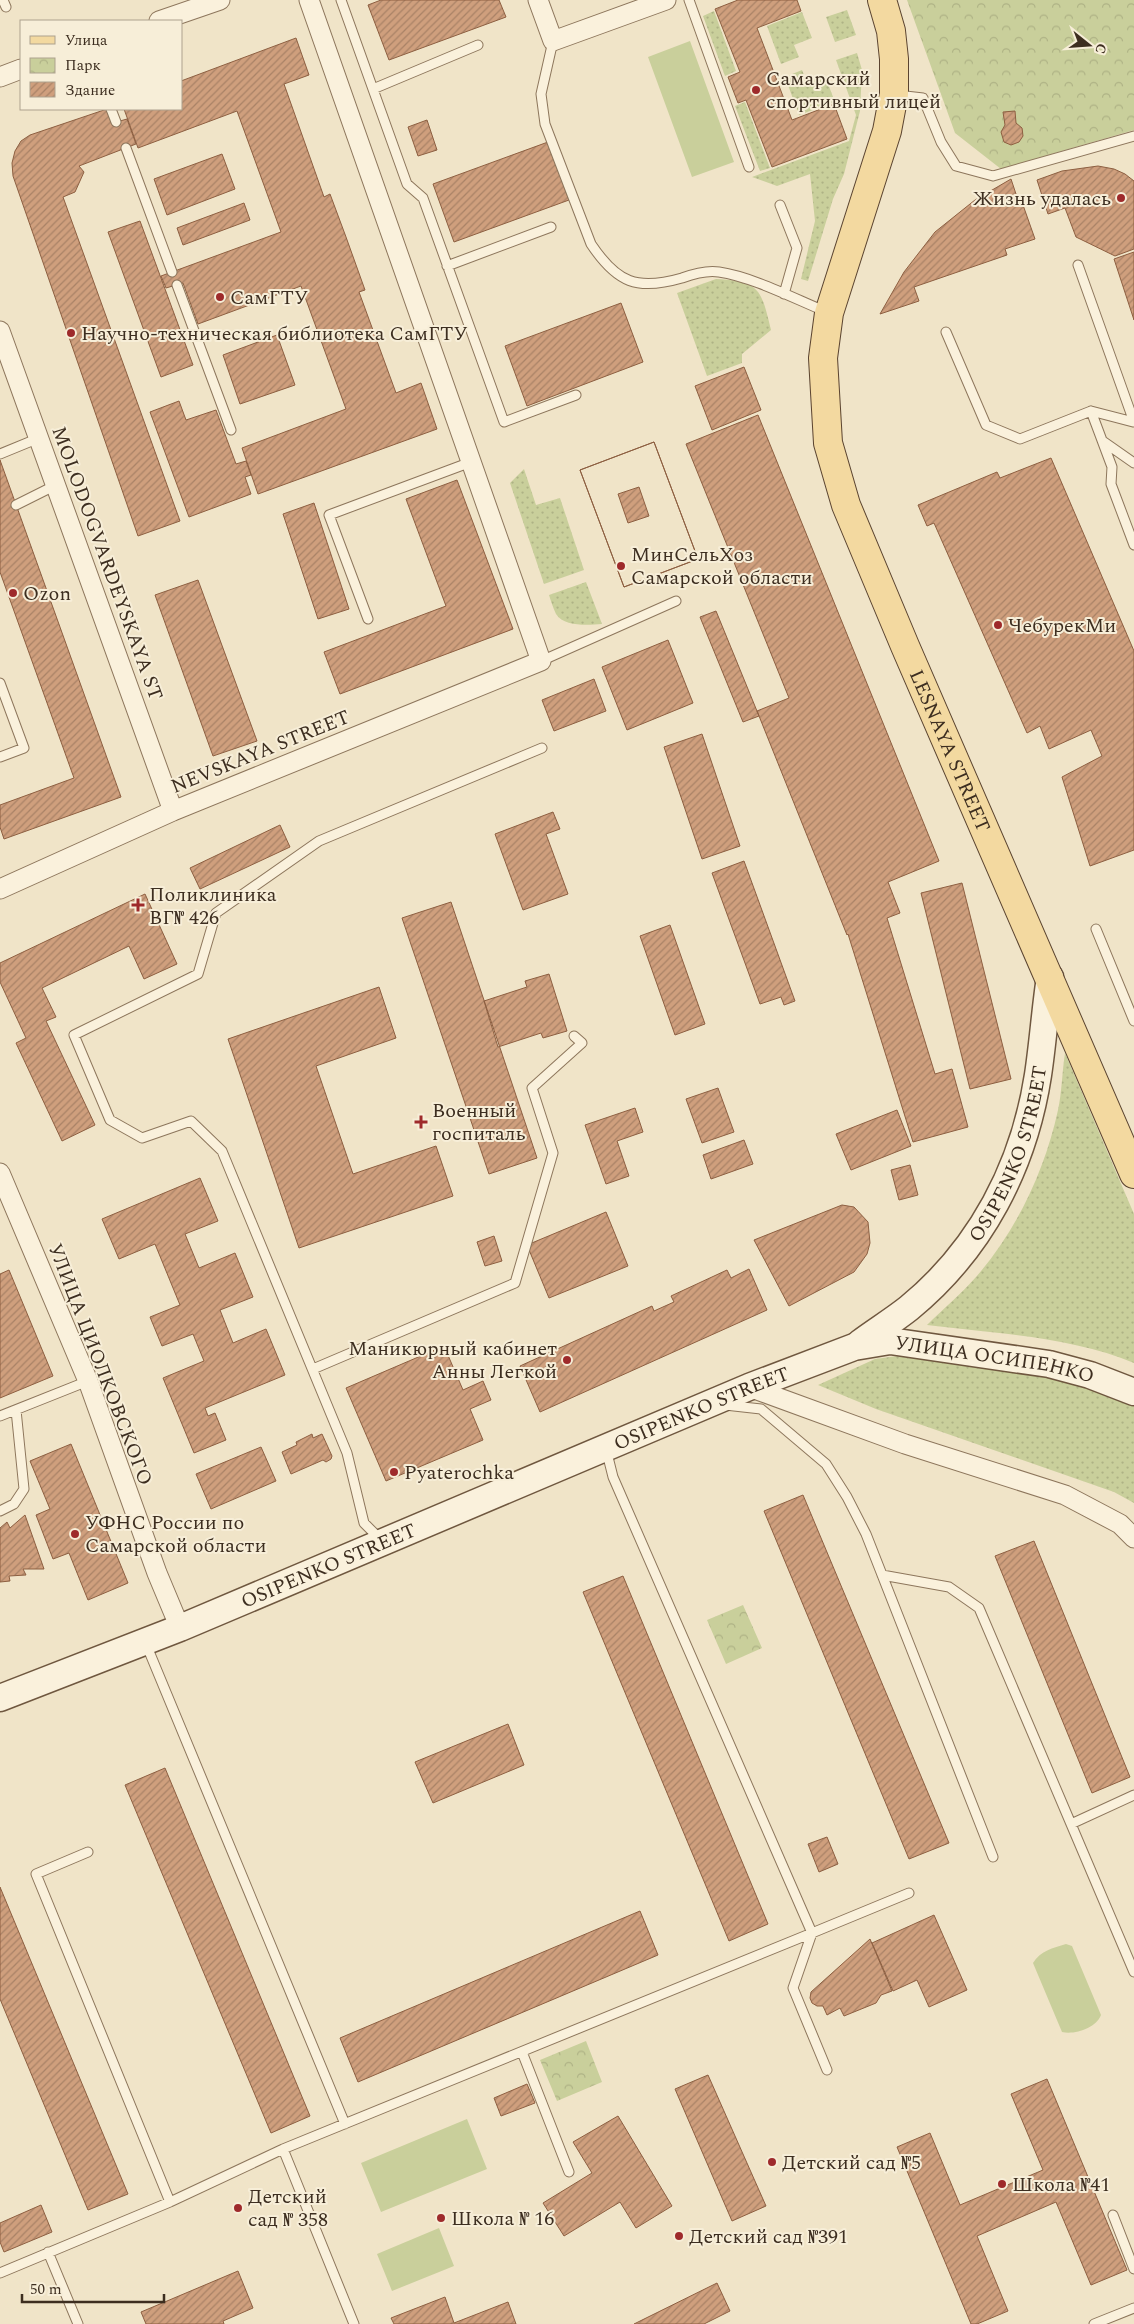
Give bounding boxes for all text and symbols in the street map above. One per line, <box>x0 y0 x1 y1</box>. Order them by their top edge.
legend <box>20 20 182 110</box>
north arrow <box>1064 20 1114 70</box>
text: Улица <box>65 29 108 52</box>
text: С <box>1089 41 1112 56</box>
text: Парк <box>65 54 101 77</box>
place label: Самарский спортивный лицей <box>766 64 941 117</box>
text: Здание <box>65 79 115 102</box>
marker: Самарский спортивный лицей <box>750 84 762 96</box>
place label: Жизнь удалась <box>973 184 1111 214</box>
marker: Жизнь удалась <box>1115 192 1127 204</box>
place label: СамГТУ <box>230 283 308 313</box>
marker: СамГТУ <box>214 291 226 303</box>
place label: Научно-техническая библиотека СамГТУ <box>81 319 468 349</box>
marker: Научно-техническая библиотека СамГТУ <box>65 327 77 339</box>
street label: MOLODOGVARDEYSKAYA ST <box>43 422 171 705</box>
place label: МинСельХоз Самарской области <box>631 540 812 593</box>
marker: МинСельХоз Самарской области <box>615 560 627 572</box>
place label: Ozon <box>23 579 71 609</box>
marker: Ozon <box>7 587 19 599</box>
place label: ЧебурекМи <box>1008 611 1116 641</box>
marker: ЧебурекМи <box>992 619 1004 631</box>
street label: LESNAYA STREET <box>901 665 998 837</box>
street label: NEVSKAYA STREET <box>166 702 354 802</box>
place label: Поликлиника ВГ№ 426 <box>149 880 277 933</box>
marker: Поликлиника ВГ№ 426 <box>131 898 145 912</box>
street label: OSIPENKO STREET <box>961 1064 1055 1249</box>
place label: Военный госпиталь <box>432 1096 526 1149</box>
marker: Военный госпиталь <box>414 1115 428 1129</box>
street label: УЛИЦА ЦИОЛКОВСКОГО <box>40 1239 160 1490</box>
street label: УЛИЦА ОСИПЕНКО <box>893 1328 1097 1391</box>
place label: Маникюрный кабинет Анны Легкой <box>348 1334 557 1387</box>
marker: Маникюрный кабинет Анны Легкой <box>561 1354 573 1366</box>
street label: OSIPENKO STREET <box>609 1359 794 1459</box>
place label: Pyaterochka <box>404 1458 514 1488</box>
marker: Pyaterochka <box>388 1466 400 1478</box>
place label: УФНС России по Самарской области <box>85 1508 266 1561</box>
street label: OSIPENKO STREET <box>236 1516 421 1617</box>
marker: УФНС России по Самарской области <box>69 1528 81 1540</box>
place label: Детский сад №5 <box>782 2148 921 2178</box>
marker: Детский сад №5 <box>766 2156 778 2168</box>
place label: Школа №41 <box>1012 2170 1110 2200</box>
marker: Школа №41 <box>996 2178 1008 2190</box>
place label: Детский сад № 358 <box>248 2182 328 2235</box>
marker: Детский сад № 358 <box>232 2202 244 2214</box>
place label: Школа № 16 <box>451 2204 554 2234</box>
marker: Школа № 16 <box>435 2212 447 2224</box>
place label: Детский сад №391 <box>689 2222 848 2252</box>
marker: Детский сад №391 <box>673 2230 685 2242</box>
scale bar <box>22 2272 165 2304</box>
text: 50 m <box>30 2278 62 2301</box>

